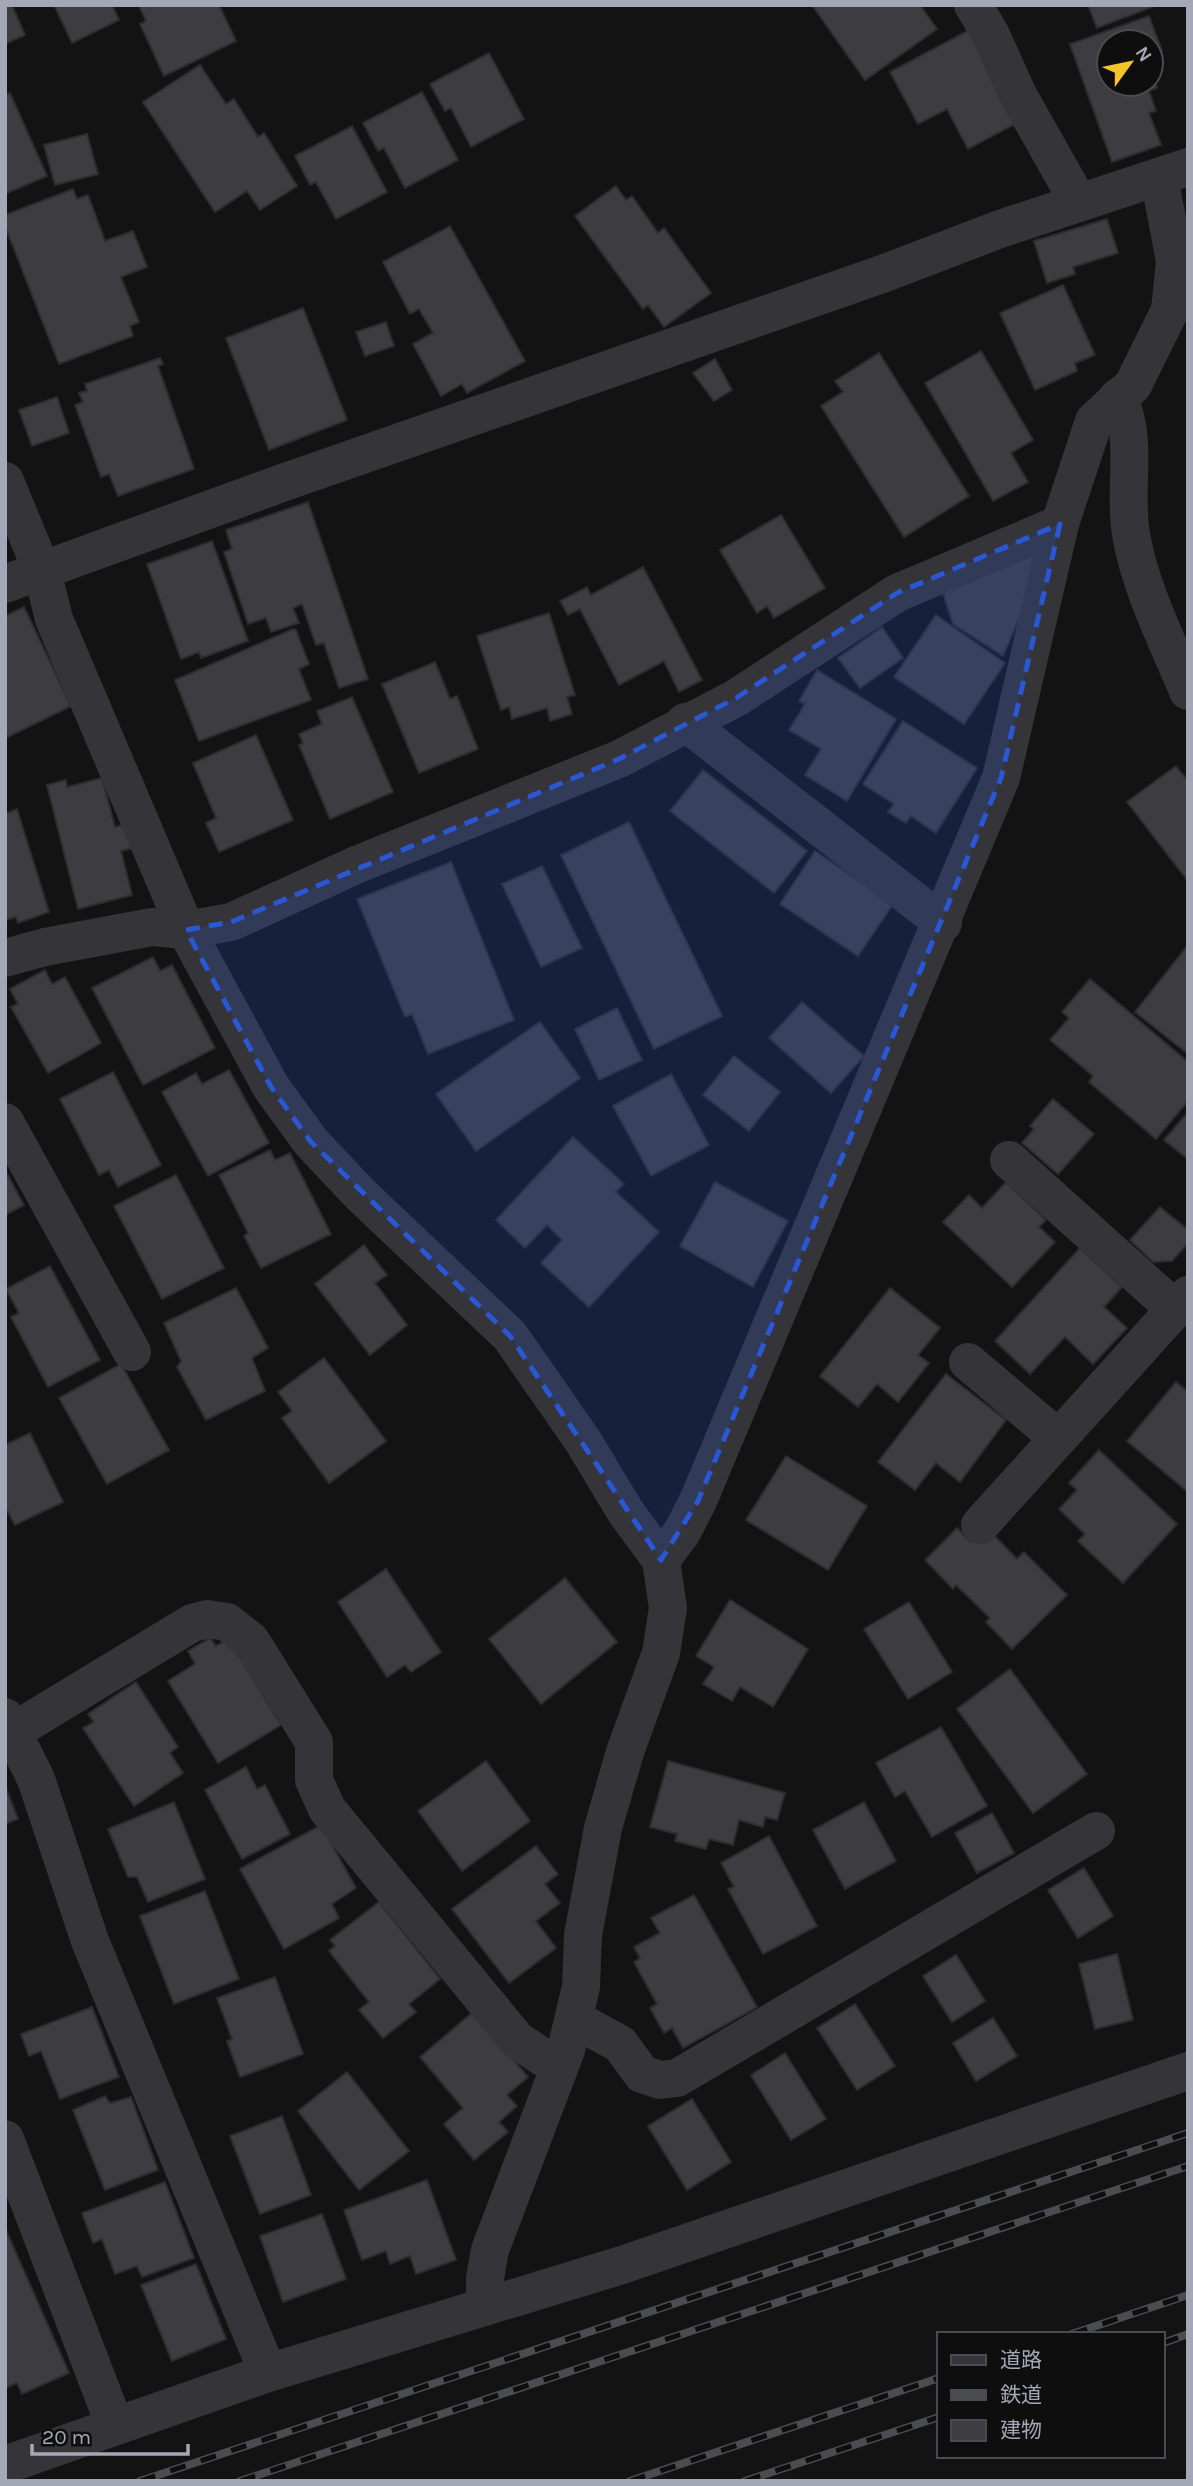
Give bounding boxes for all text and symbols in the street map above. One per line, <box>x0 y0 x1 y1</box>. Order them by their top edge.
north arrow <box>1095 28 1165 98</box>
text: N <box>1130 43 1156 66</box>
legend <box>937 2332 1165 2458</box>
text: 道路 <box>1000 2348 1042 2372</box>
text: 鉄道 <box>1000 2383 1042 2407</box>
scale bar <box>32 2412 187 2456</box>
text: 建物 <box>1000 2418 1042 2442</box>
text: 20 m <box>42 2425 91 2449</box>

